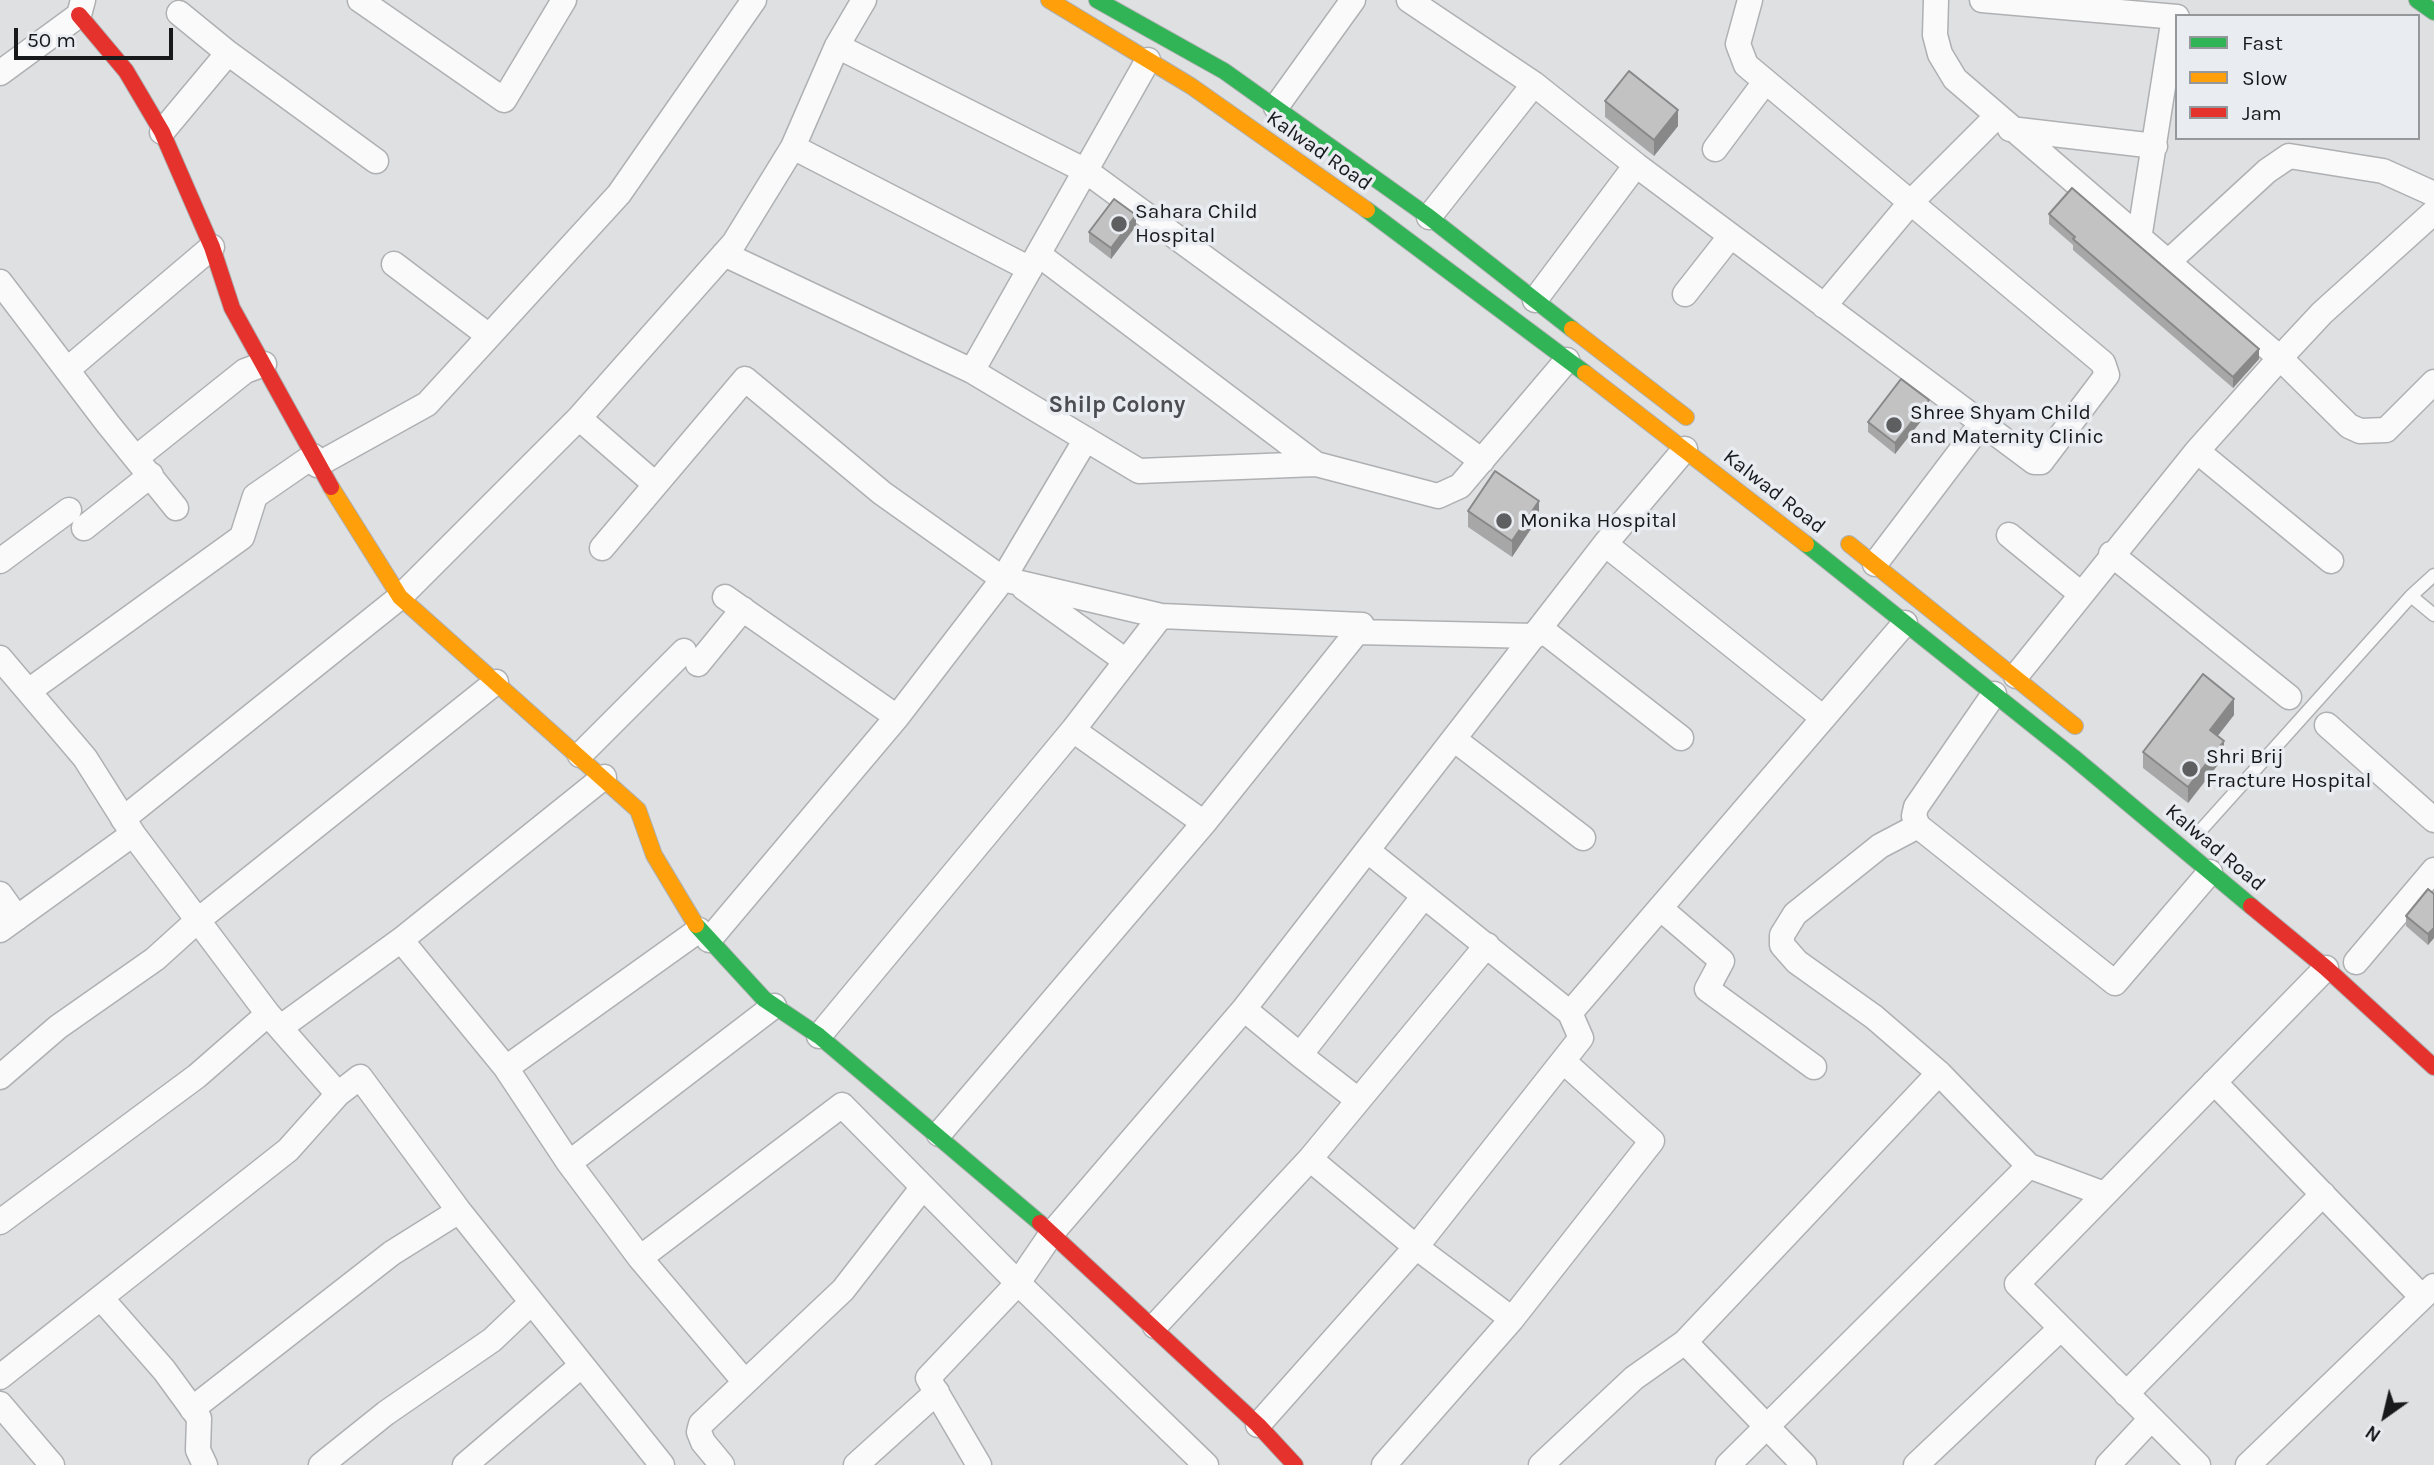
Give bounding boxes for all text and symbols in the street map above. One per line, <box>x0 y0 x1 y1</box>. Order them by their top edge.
scale bar <box>18 14 177 58</box>
legend <box>2175 14 2420 140</box>
text: 50 m <box>27 28 76 52</box>
text: Fast <box>2242 31 2283 55</box>
text: Slow <box>2242 66 2287 90</box>
text: Jam <box>2242 101 2282 125</box>
street label: Kalwad Road <box>1261 105 1377 197</box>
place label: Sahara Child Hospital <box>1135 199 1258 249</box>
marker: Sahara Child Hospital <box>1109 214 1129 234</box>
district label: Shilp Colony <box>1049 391 1185 419</box>
place label: Shree Shyam Child and Maternity Clinic <box>1910 400 2104 450</box>
marker: Shree Shyam Child and Maternity Clinic <box>1884 415 1904 435</box>
street label: Kalwad Road <box>1718 444 1830 540</box>
place label: Monika Hospital <box>1520 508 1677 534</box>
marker: Monika Hospital <box>1494 511 1514 531</box>
place label: Shri Brij Fracture Hospital <box>2206 744 2371 794</box>
marker: Shri Brij Fracture Hospital <box>2180 759 2200 779</box>
street label: Kalwad Road <box>2160 799 2270 897</box>
north arrow <box>2350 1381 2420 1451</box>
text: N <box>2361 1420 2385 1446</box>

